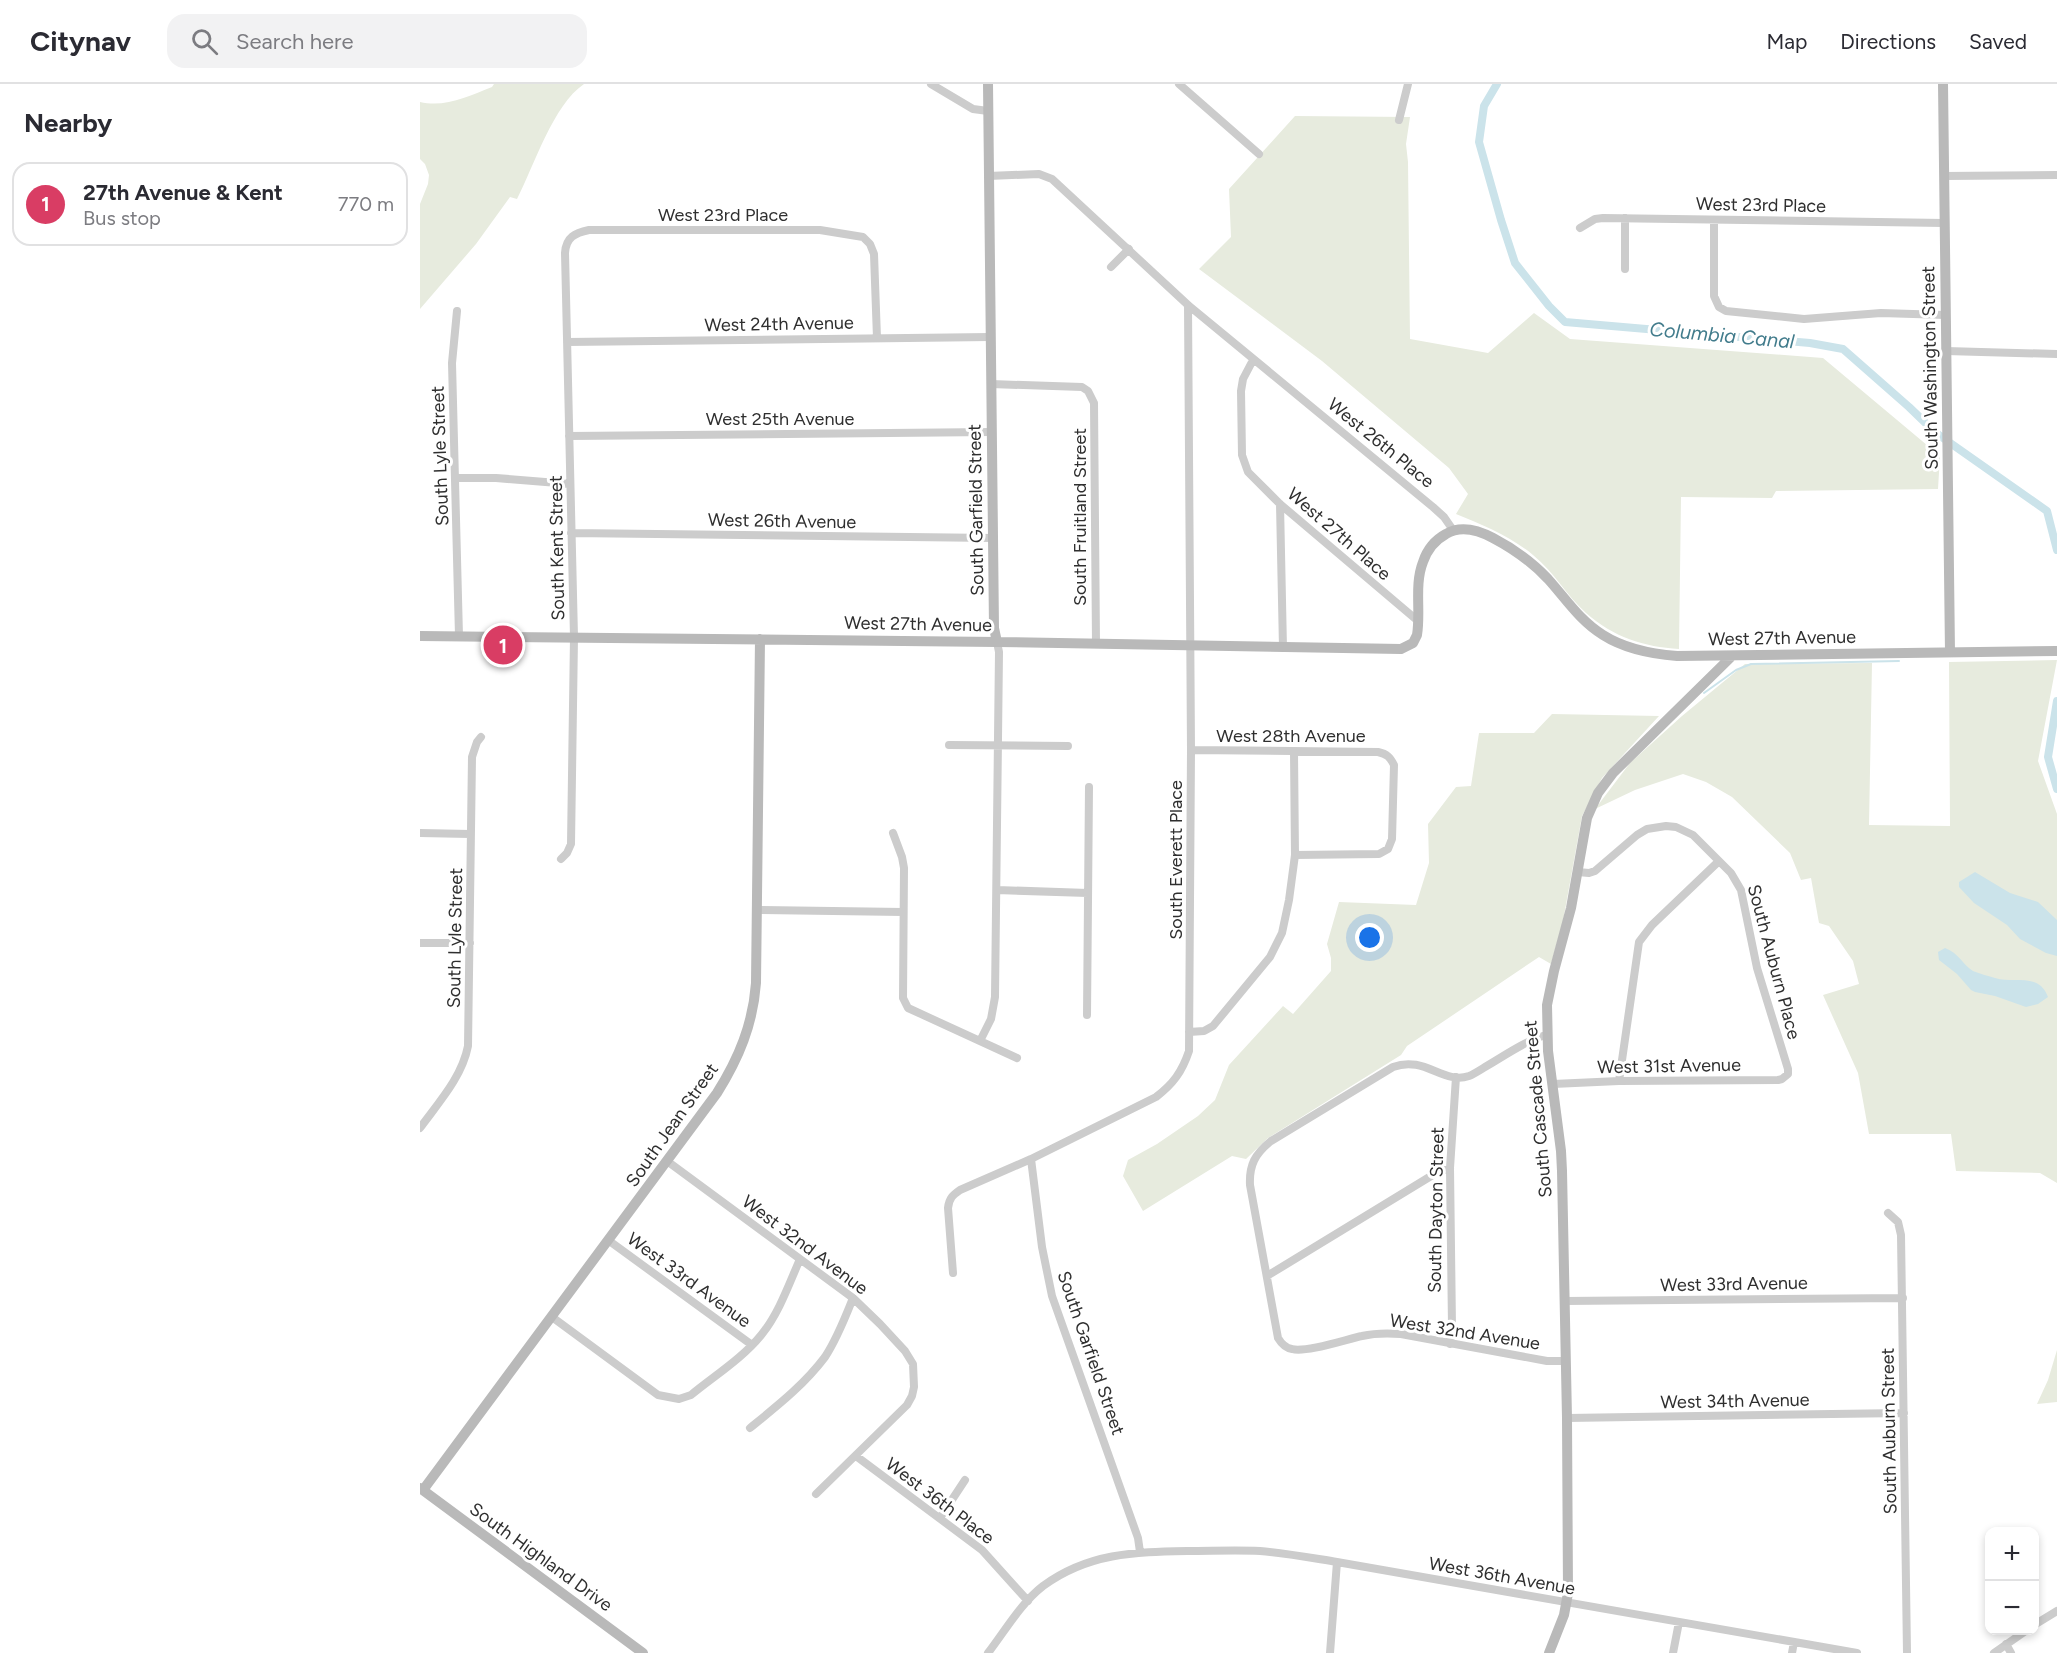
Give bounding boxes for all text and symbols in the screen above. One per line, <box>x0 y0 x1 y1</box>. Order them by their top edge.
search box <box>167 14 587 68</box>
text: Citynav <box>30 24 131 58</box>
icon: search <box>188 25 221 58</box>
text: Search here <box>236 28 354 55</box>
text: Map <box>1766 29 1807 54</box>
text: Directions <box>1840 29 1936 54</box>
text: Saved <box>1969 29 2027 54</box>
text: Nearby <box>24 107 112 139</box>
text: 27th Avenue & Kent <box>83 179 283 206</box>
text: 1 <box>41 192 50 216</box>
text: 770 m <box>338 192 394 216</box>
street label: West 23rd Place <box>1696 193 1826 217</box>
street label: West 23rd Place <box>658 204 788 226</box>
text: Bus stop <box>83 206 161 230</box>
street label: South Washington Street <box>1917 266 1943 470</box>
street label: West 24th Avenue <box>704 312 854 336</box>
water label: Columbia Canal <box>1649 317 1796 353</box>
street label: South Lyle Street <box>427 385 453 526</box>
street label: West 26th Place <box>1323 393 1439 493</box>
street label: West 25th Avenue <box>706 408 854 430</box>
street label: South Garfield Street <box>963 424 988 596</box>
street label: South Fruitland Street <box>1069 428 1091 606</box>
street label: South Kent Street <box>545 475 569 621</box>
street label: West 27th Place <box>1283 483 1395 585</box>
street label: West 26th Avenue <box>708 509 857 533</box>
street label: West 27th Avenue <box>844 612 992 636</box>
pin: 1 <box>484 622 523 668</box>
street label: West 27th Avenue <box>1708 626 1856 650</box>
street label: West 28th Avenue <box>1216 725 1366 747</box>
street label: South Everett Place <box>1165 780 1187 940</box>
street label: South Lyle Street <box>443 868 467 1008</box>
street label: South Auburn Place <box>1743 882 1805 1042</box>
your location <box>1355 923 1384 952</box>
street label: South Cascade Street <box>1519 1019 1557 1198</box>
street label: West 31st Avenue <box>1597 1054 1741 1078</box>
street label: South Jean Street <box>621 1059 723 1191</box>
street label: South Dayton Street <box>1424 1127 1448 1293</box>
street label: West 32nd Avenue <box>738 1191 872 1300</box>
street label: West 33rd Avenue <box>623 1228 755 1332</box>
street label: South Garfield Street <box>1053 1268 1129 1438</box>
street label: West 33rd Avenue <box>1660 1272 1808 1296</box>
street label: West 32nd Avenue <box>1388 1309 1542 1355</box>
street label: South Auburn Street <box>1877 1347 1901 1514</box>
street label: West 34th Avenue <box>1660 1389 1810 1413</box>
street label: West 36th Place <box>881 1453 999 1549</box>
street label: South Highland Drive <box>465 1498 617 1616</box>
map controls <box>1985 1527 2039 1635</box>
button: + <box>1985 1527 2039 1581</box>
street label: West 36th Avenue <box>1427 1552 1577 1600</box>
button: − <box>1985 1581 2039 1635</box>

